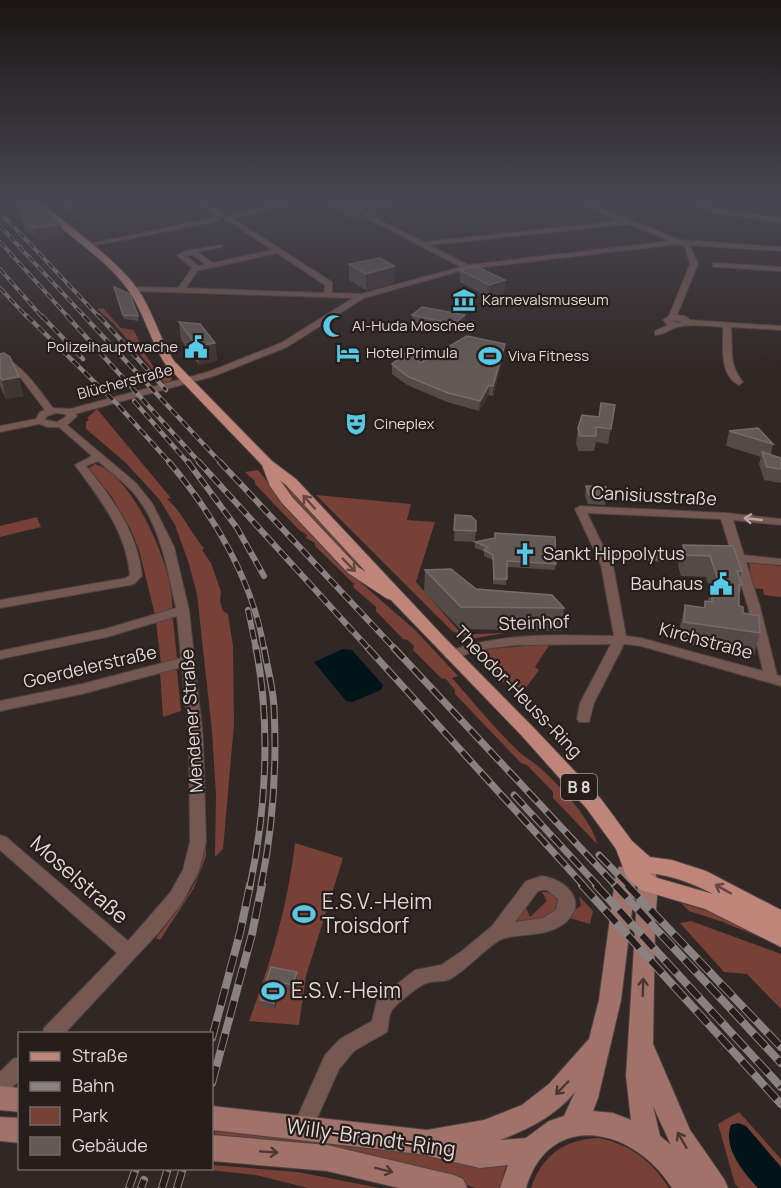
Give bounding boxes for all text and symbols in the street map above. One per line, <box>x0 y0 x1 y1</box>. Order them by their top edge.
museum icon: Karnevalsmuseum <box>451 287 477 313</box>
place label: Karnevalsmuseum <box>482 289 609 310</box>
mosque icon: Al-Huda Moschee <box>321 313 347 339</box>
place label: Al-Huda Moschee <box>352 315 475 336</box>
public building icon: Polizeihauptwache <box>183 334 209 360</box>
place label: Polizeihauptwache <box>47 336 178 357</box>
hotel icon: Hotel Primula <box>335 340 361 366</box>
place label: Hotel Primula <box>366 342 458 363</box>
sports icon: Viva Fitness <box>477 343 503 369</box>
place label: Viva Fitness <box>508 345 589 366</box>
street label: Blücherstraße <box>75 359 175 404</box>
theatre icon: Cineplex <box>343 411 369 437</box>
place label: Cineplex <box>374 413 434 434</box>
street label: Canisiusstraße <box>591 480 717 510</box>
one-way arrow <box>302 495 316 510</box>
one-way arrow <box>744 513 764 524</box>
church icon: Sankt Hippolytus <box>512 541 538 567</box>
place label: Sankt Hippolytus <box>543 541 685 565</box>
one-way arrow <box>341 557 356 572</box>
place label: Bauhaus <box>630 571 703 595</box>
public building icon: Bauhaus <box>708 571 734 597</box>
street label: Steinhof <box>498 609 571 635</box>
street label: Kirchstraße <box>657 616 756 664</box>
street label: Theodor-Heuss-Ring <box>449 620 588 763</box>
street label: Goerdelerstraße <box>21 639 159 693</box>
street label: Mendener Straße <box>174 648 208 794</box>
road number: B 8 <box>561 774 597 800</box>
street label: Moselstraße <box>25 829 135 930</box>
one-way arrow <box>714 883 732 894</box>
place label: E.S.V.-Heim Troisdorf <box>322 887 432 939</box>
sports icon: E.S.V.-Heim Troisdorf <box>291 901 317 927</box>
place label: E.S.V.-Heim <box>291 976 401 1004</box>
one-way arrow <box>637 977 648 997</box>
sports icon: E.S.V.-Heim <box>260 978 286 1004</box>
legend <box>18 1032 213 1170</box>
text: Straße <box>72 1043 128 1067</box>
text: Bahn <box>72 1073 114 1097</box>
one-way arrow <box>555 1080 569 1095</box>
text: Park <box>72 1103 109 1127</box>
street label: Willy-Brandt-Ring <box>285 1111 458 1163</box>
one-way arrow <box>676 1132 688 1149</box>
text: Gebäude <box>72 1133 148 1157</box>
one-way arrow <box>259 1147 279 1158</box>
one-way arrow <box>375 1165 394 1177</box>

